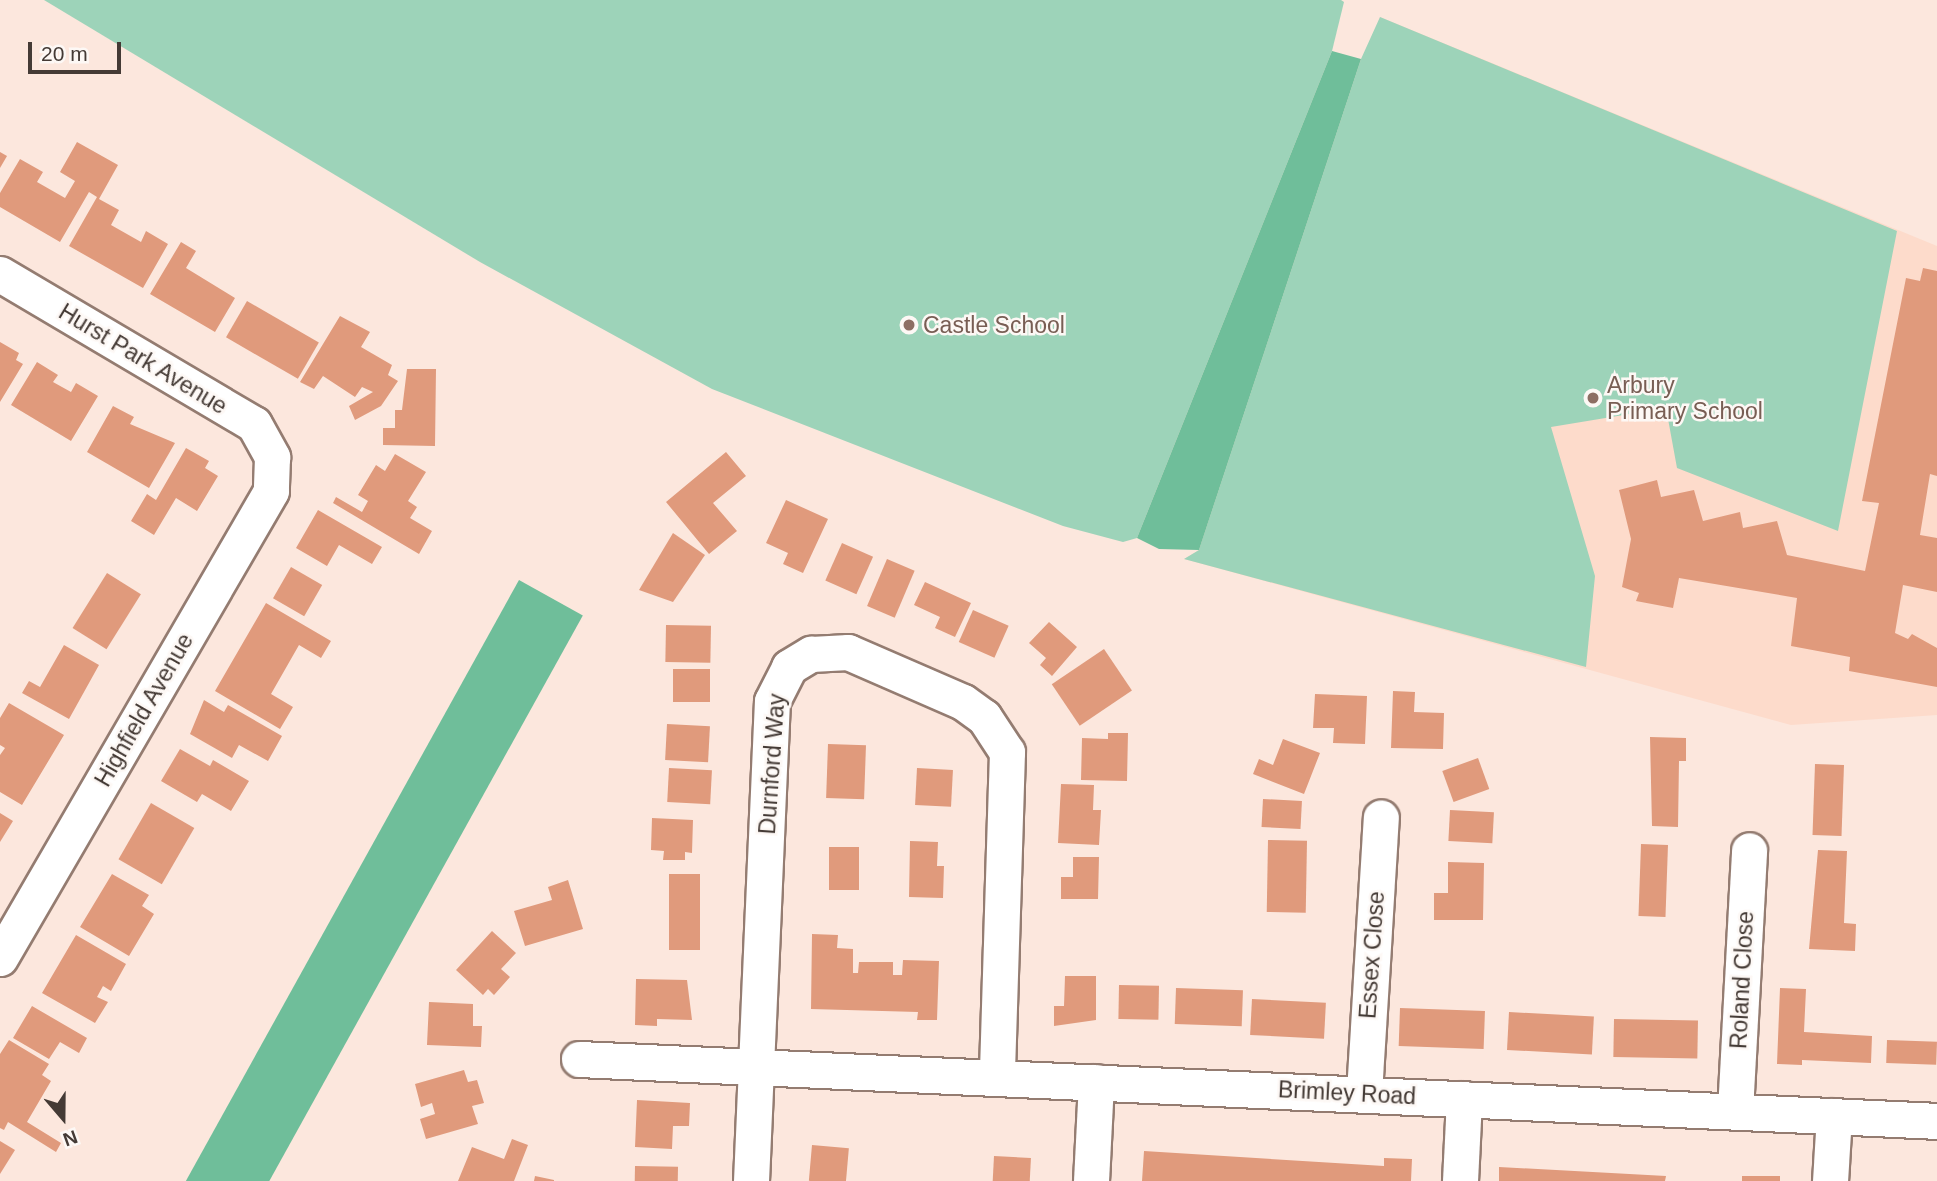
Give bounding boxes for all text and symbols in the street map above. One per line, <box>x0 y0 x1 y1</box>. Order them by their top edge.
scale bar <box>32 28 124 72</box>
text: 20 m <box>41 42 88 65</box>
street label: Hurst Park Avenue <box>53 298 233 420</box>
place label: Castle School <box>923 311 1065 339</box>
marker: Castle School <box>901 317 917 333</box>
place label: Arbury Primary School <box>1607 371 1763 425</box>
marker: Arbury Primary School <box>1585 390 1601 406</box>
street label: Highfield Avenue <box>89 628 199 792</box>
street label: Durnford Way <box>753 693 791 835</box>
street label: Essex Close <box>1354 890 1390 1020</box>
street label: Roland Close <box>1725 910 1759 1050</box>
street label: Brimley Road <box>1277 1076 1417 1110</box>
north arrow <box>28 1083 98 1153</box>
text: N <box>60 1126 80 1150</box>

